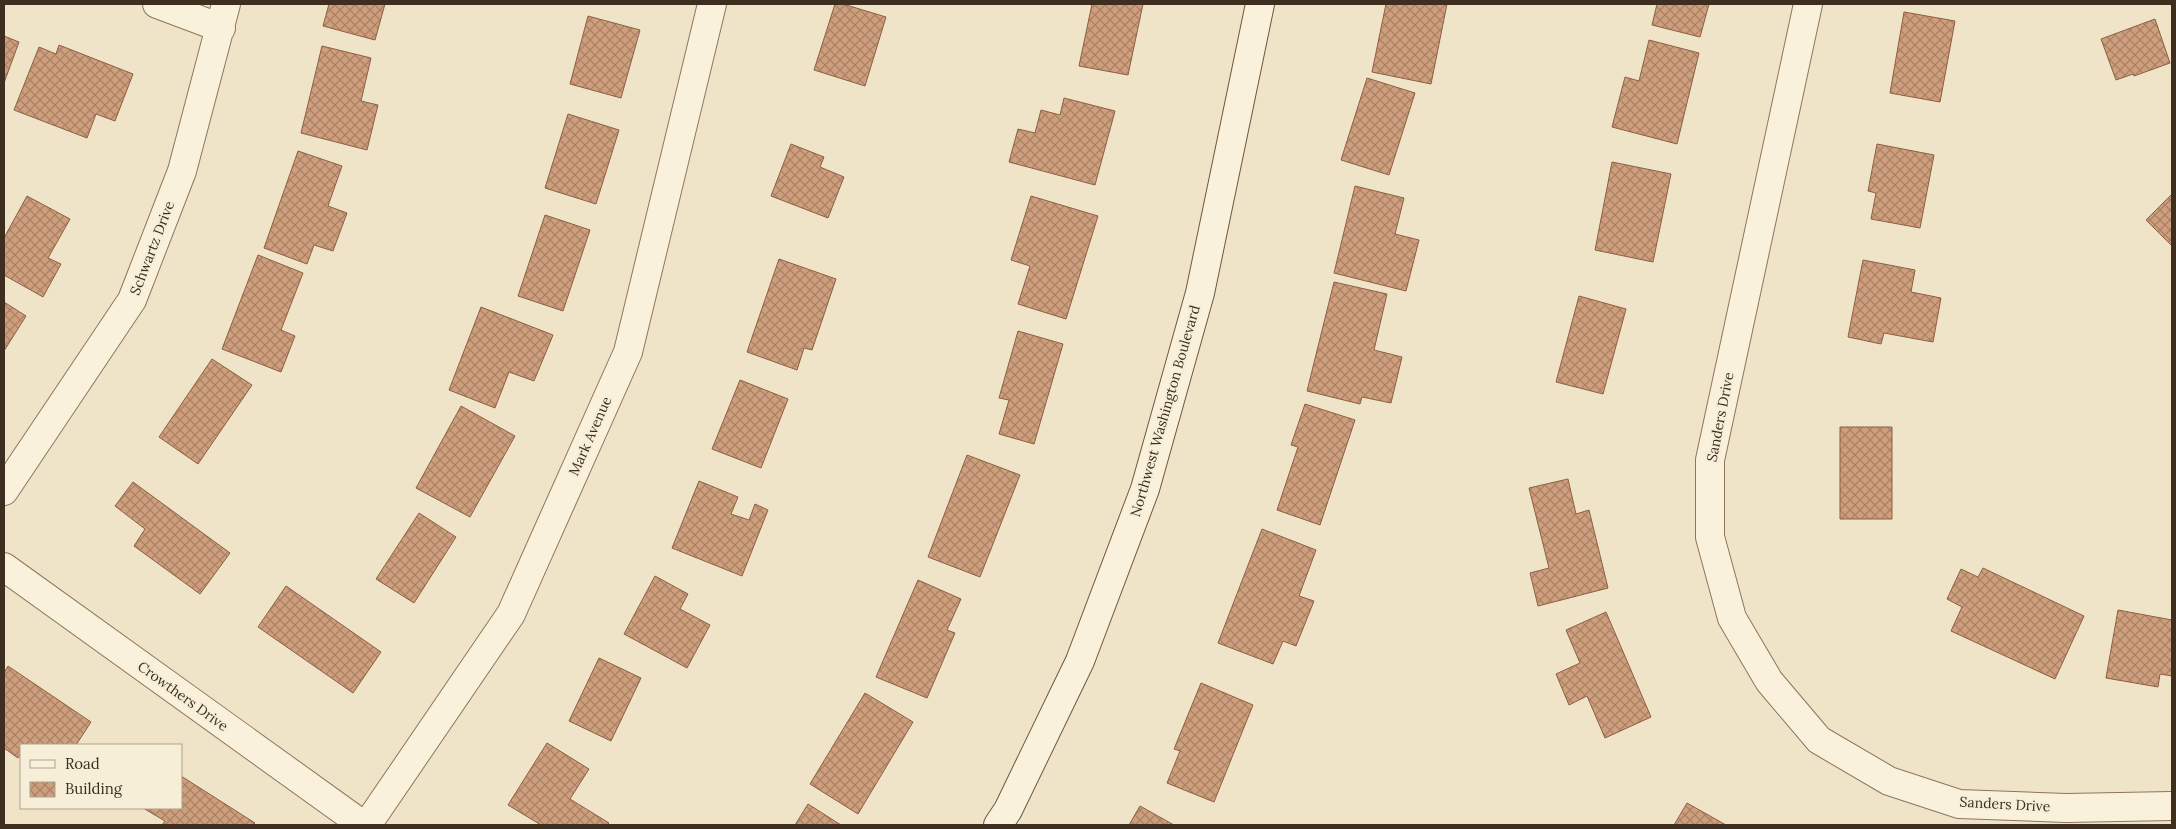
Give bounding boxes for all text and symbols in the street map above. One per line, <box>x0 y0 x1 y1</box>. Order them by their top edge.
street label: Schwartz Drive <box>126 198 178 298</box>
street label: Northwest Washington Boulevard <box>1126 303 1204 519</box>
street label: Sanders Drive <box>1702 370 1738 463</box>
street label: Mark Avenue <box>565 393 616 478</box>
street label: Crowthers Drive <box>134 657 232 735</box>
legend <box>20 744 182 809</box>
text: Road <box>65 754 100 773</box>
text: Building <box>65 779 123 798</box>
street label: Sanders Drive <box>1959 793 2051 815</box>

